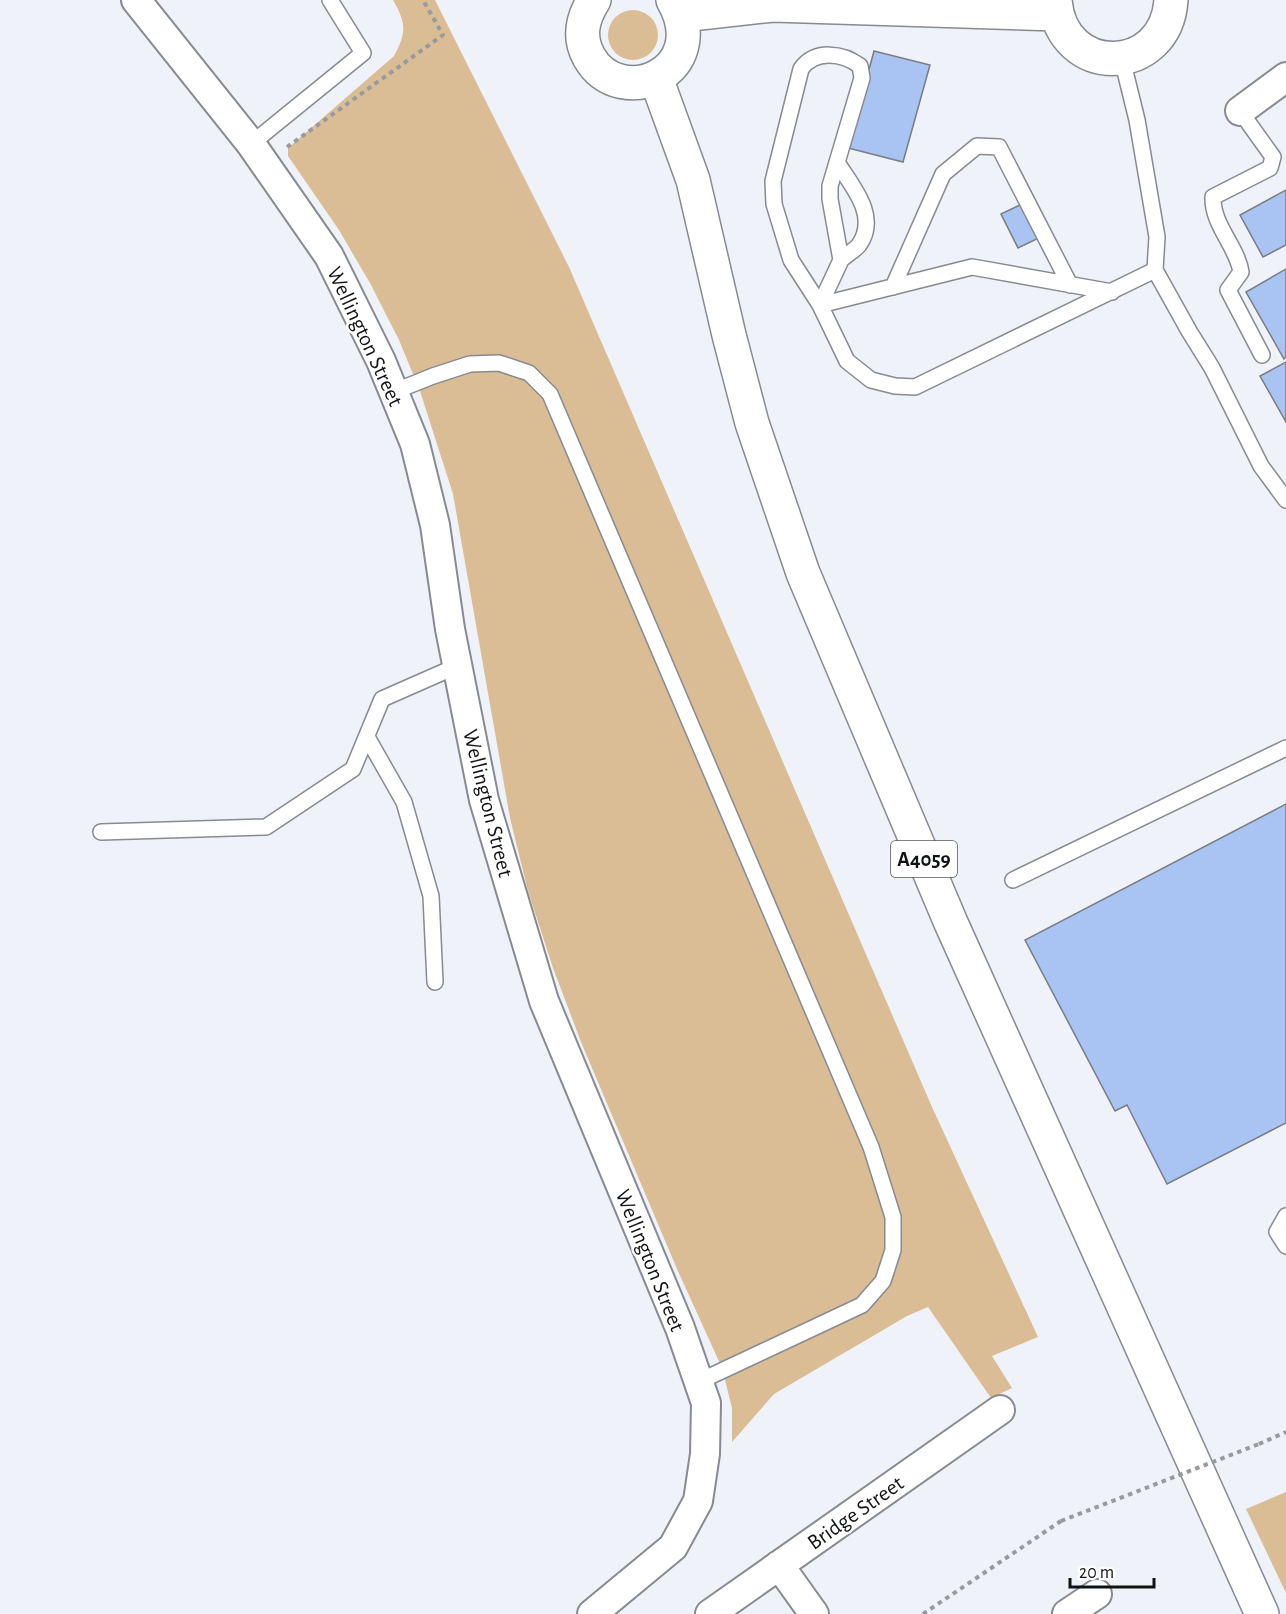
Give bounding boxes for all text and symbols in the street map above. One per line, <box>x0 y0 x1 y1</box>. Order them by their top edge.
street label: Wellington Street <box>323 263 407 410</box>
street label: Wellington Street <box>459 727 517 879</box>
road number: A4059 <box>891 841 957 877</box>
street label: Wellington Street <box>612 1186 689 1335</box>
street label: Bridge Street <box>804 1472 908 1554</box>
scale bar <box>1070 1551 1154 1589</box>
text: 20 m <box>1079 1564 1114 1582</box>

